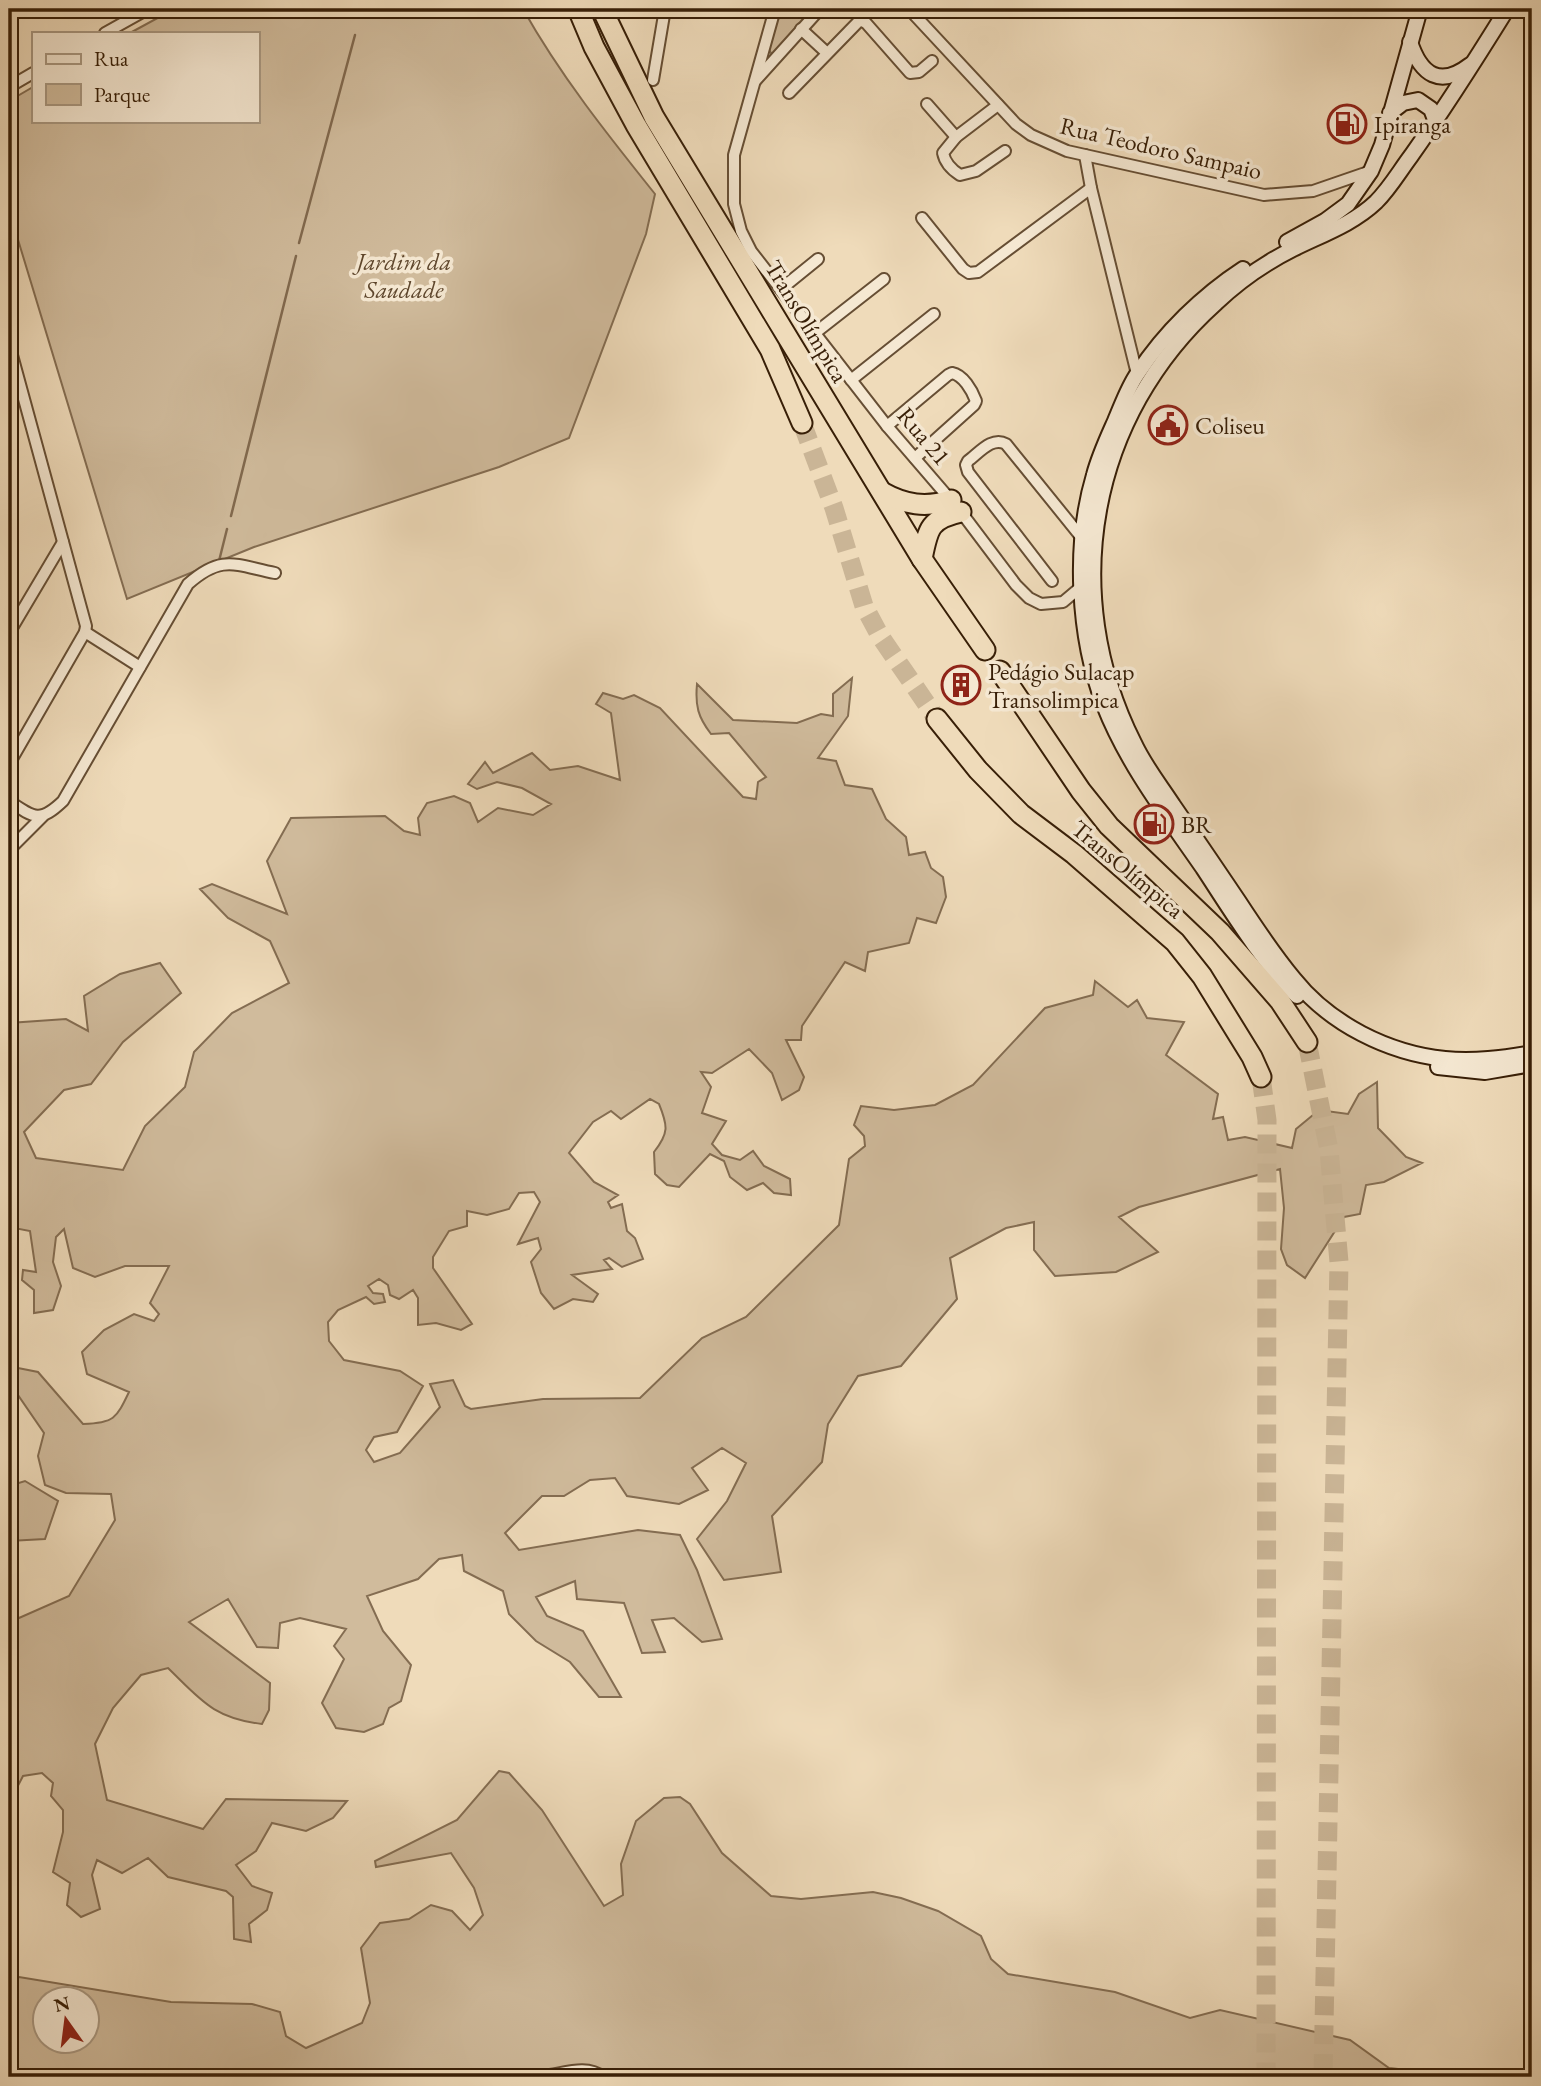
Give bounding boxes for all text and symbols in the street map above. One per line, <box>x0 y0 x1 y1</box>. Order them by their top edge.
legend <box>32 32 259 122</box>
text: Rua <box>94 45 129 72</box>
text: Parque <box>94 81 150 108</box>
fuel station icon: Ipiranga <box>1326 103 1368 145</box>
place label: Ipiranga <box>1374 109 1451 140</box>
street label: Rua Teodoro Sampaio <box>1057 110 1265 186</box>
park label: Jardim da Saudade <box>352 246 451 305</box>
street label: TransOlímpica <box>758 254 856 388</box>
street label: Rua 21 <box>891 400 957 472</box>
public building icon: Coliseu <box>1147 404 1189 446</box>
place label: Coliseu <box>1195 410 1265 441</box>
place label: Pedágio Sulacap Transolimpica <box>988 656 1134 715</box>
building icon: Pedágio Sulacap Transolimpica <box>940 664 982 706</box>
fuel station icon: BR <box>1133 803 1175 845</box>
place label: BR <box>1181 809 1213 840</box>
street label: TransOlímpica <box>1065 813 1191 925</box>
north arrow <box>32 1984 102 2054</box>
text: N <box>52 1990 73 2018</box>

